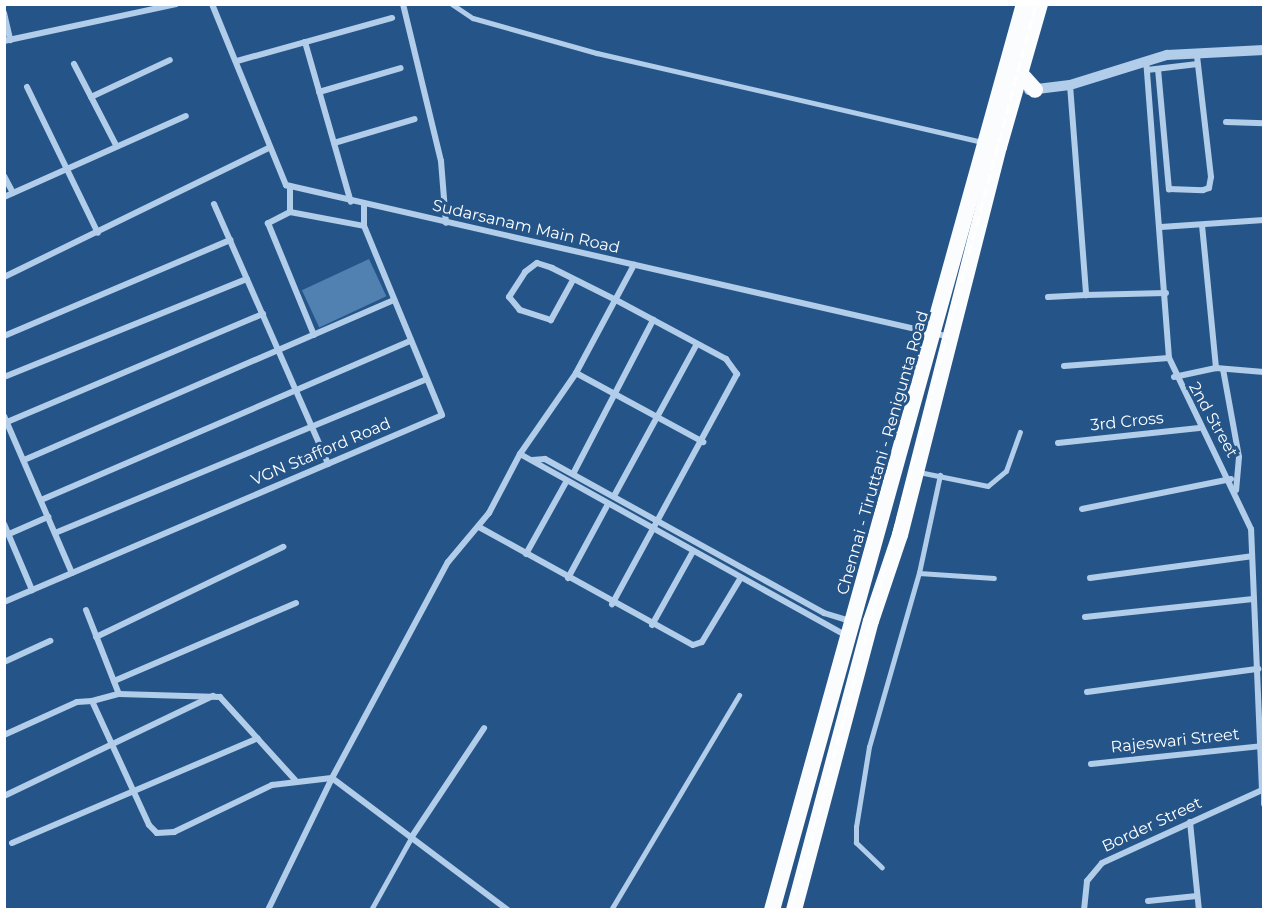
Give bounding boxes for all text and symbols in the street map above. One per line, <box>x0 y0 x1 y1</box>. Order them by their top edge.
street label: Sudarsanam Main Road <box>430 196 622 258</box>
street label: Chennai - Tiruttani - Renigunta Road <box>833 309 933 597</box>
street label: 2nd Street <box>1184 379 1242 461</box>
street label: 3rd Cross <box>1089 409 1165 435</box>
street label: VGN Stafford Road <box>248 414 394 490</box>
street label: Rajeswari Street <box>1110 725 1240 757</box>
street label: Border Street <box>1099 794 1205 856</box>

